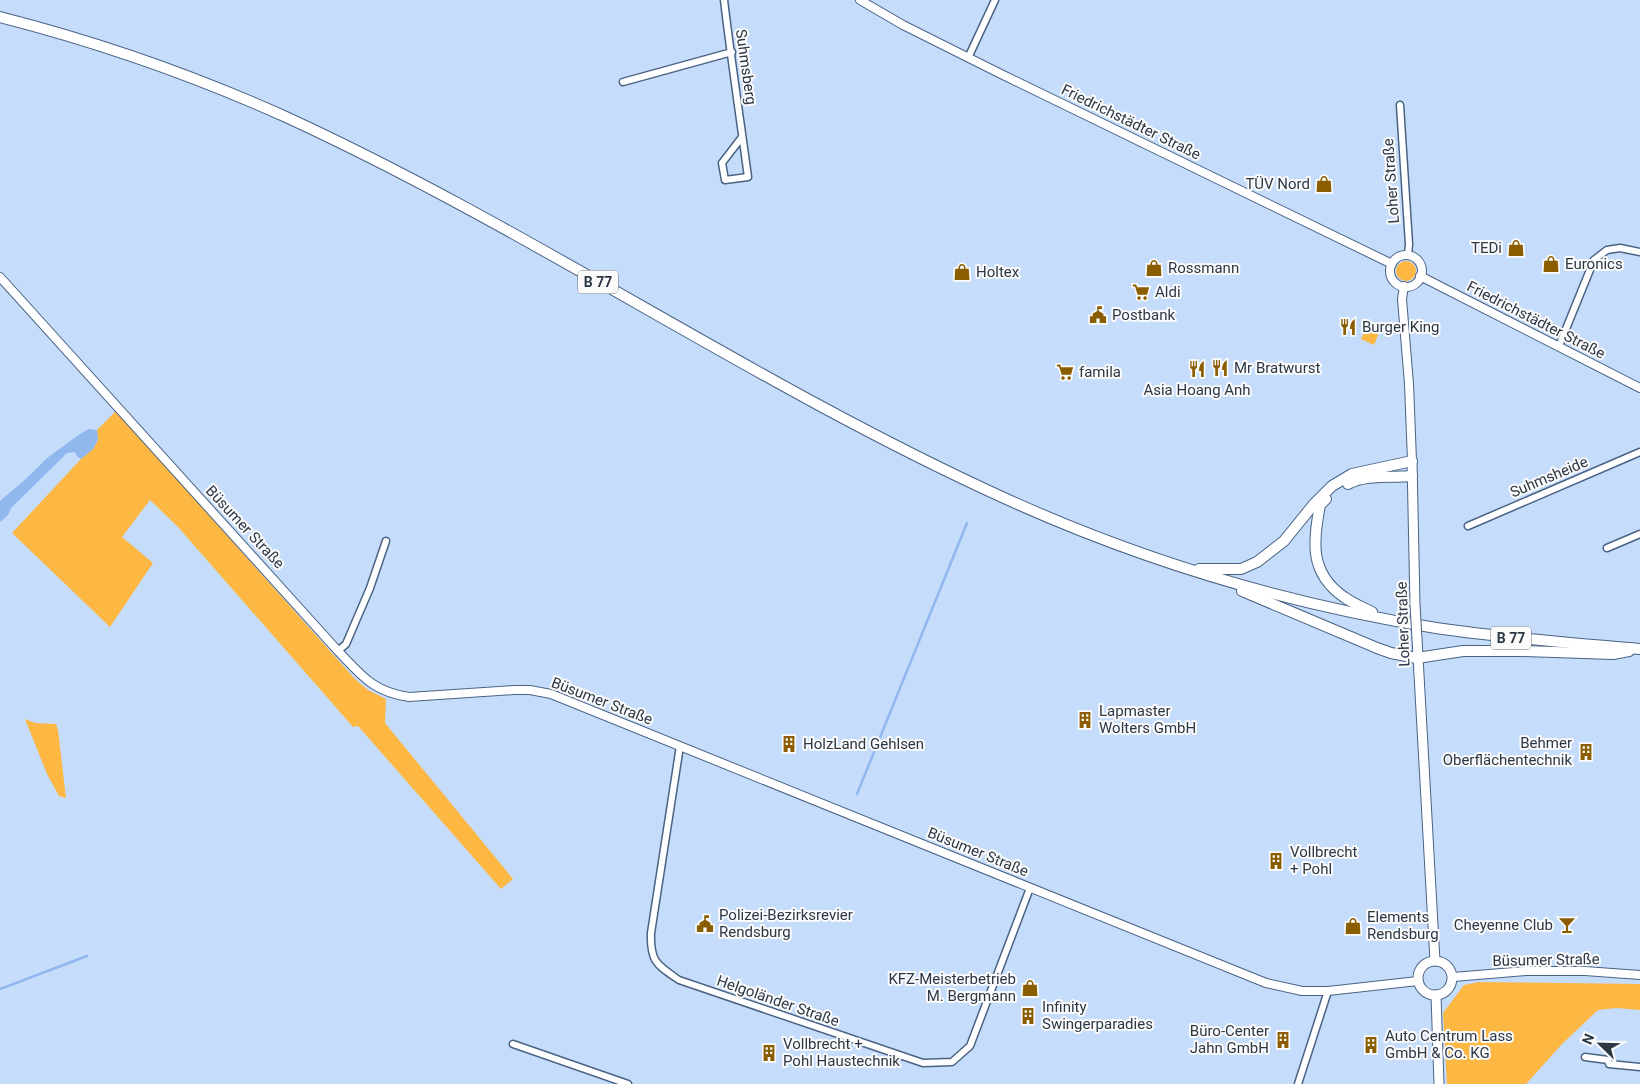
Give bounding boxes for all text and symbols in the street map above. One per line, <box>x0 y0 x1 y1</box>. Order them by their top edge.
street label: Suhmsberg <box>732 28 760 106</box>
street label: Friedrichstädter Straße <box>1058 80 1204 164</box>
street label: Loher Straße <box>1379 138 1403 224</box>
shop icon: TÜV Nord <box>1314 174 1334 194</box>
place label: TÜV Nord <box>1245 175 1310 193</box>
shop icon: TEDi <box>1506 238 1526 258</box>
place label: TEDi <box>1471 239 1502 257</box>
shop icon: Euronics <box>1541 254 1561 274</box>
place label: Euronics <box>1565 255 1623 273</box>
shop icon: Rossmann <box>1144 258 1164 278</box>
place label: Rossmann <box>1168 259 1239 277</box>
shop icon: Holtex <box>952 262 972 282</box>
place label: Holtex <box>976 263 1020 281</box>
road number: B 77 <box>578 270 618 294</box>
street label: Friedrichstädter Straße <box>1464 277 1608 363</box>
supermarket icon: Aldi <box>1131 282 1151 302</box>
place label: Aldi <box>1155 283 1181 301</box>
public building icon: Postbank <box>1088 305 1108 325</box>
place label: Postbank <box>1112 306 1175 324</box>
restaurant icon: Burger King <box>1338 317 1358 337</box>
place label: Burger King <box>1362 318 1440 336</box>
restaurant icon: Mr Bratwurst <box>1210 358 1230 378</box>
restaurant icon: Asia Hoang Anh <box>1187 359 1207 379</box>
place label: Mr Bratwurst <box>1234 359 1320 377</box>
supermarket icon: famila <box>1055 362 1075 382</box>
place label: famila <box>1079 363 1121 381</box>
place label: Asia Hoang Anh <box>1143 381 1251 399</box>
street label: Suhmsheide <box>1507 453 1591 501</box>
street label: Büsumer Straße <box>202 482 288 572</box>
street label: Loher Straße <box>1393 581 1413 667</box>
road number: B 77 <box>1491 626 1531 650</box>
street label: Büsumer Straße <box>549 673 655 729</box>
place label: Lapmaster Wolters GmbH <box>1099 702 1196 737</box>
building icon: Lapmaster Wolters GmbH <box>1075 710 1095 730</box>
building icon: HolzLand Gehlsen <box>779 734 799 754</box>
place label: Behmer Oberflächentechnik <box>1443 734 1572 769</box>
place label: HolzLand Gehlsen <box>803 735 924 753</box>
building icon: Behmer Oberflächentechnik <box>1576 742 1596 762</box>
street label: Büsumer Straße <box>925 824 1031 880</box>
place label: Vollbrecht + Pohl <box>1290 843 1357 878</box>
building icon: Vollbrecht + Pohl <box>1266 851 1286 871</box>
place label: Polizei-Bezirksrevier Rendsburg <box>719 906 853 941</box>
place label: Elements Rendsburg <box>1367 908 1439 943</box>
public building icon: Polizei-Bezirksrevier Rendsburg <box>695 914 715 934</box>
bar icon: Cheyenne Club <box>1557 915 1577 935</box>
shop icon: Elements Rendsburg <box>1343 916 1363 936</box>
place label: Cheyenne Club <box>1454 916 1553 934</box>
street label: Büsumer Straße <box>1492 950 1600 970</box>
place label: KFZ-Meisterbetrieb M. Bergmann <box>888 970 1016 1005</box>
street label: Helgoländer Straße <box>714 972 842 1030</box>
shop icon: KFZ-Meisterbetrieb M. Bergmann <box>1020 978 1040 998</box>
place label: Infinity Swingerparadies <box>1042 998 1153 1033</box>
building icon: Infinity Swingerparadies <box>1018 1006 1038 1026</box>
north arrow <box>1575 1019 1625 1069</box>
place label: Büro-Center Jahn GmbH <box>1190 1022 1269 1057</box>
place label: Auto Centrum Lass GmbH & Co. KG <box>1385 1027 1513 1062</box>
building icon: Büro-Center Jahn GmbH <box>1273 1030 1293 1050</box>
text: N <box>1579 1031 1597 1047</box>
place label: Vollbrecht + Pohl Haustechnik <box>783 1035 900 1070</box>
building icon: Auto Centrum Lass GmbH & Co. KG <box>1361 1035 1381 1055</box>
building icon: Vollbrecht + Pohl Haustechnik <box>759 1043 779 1063</box>

